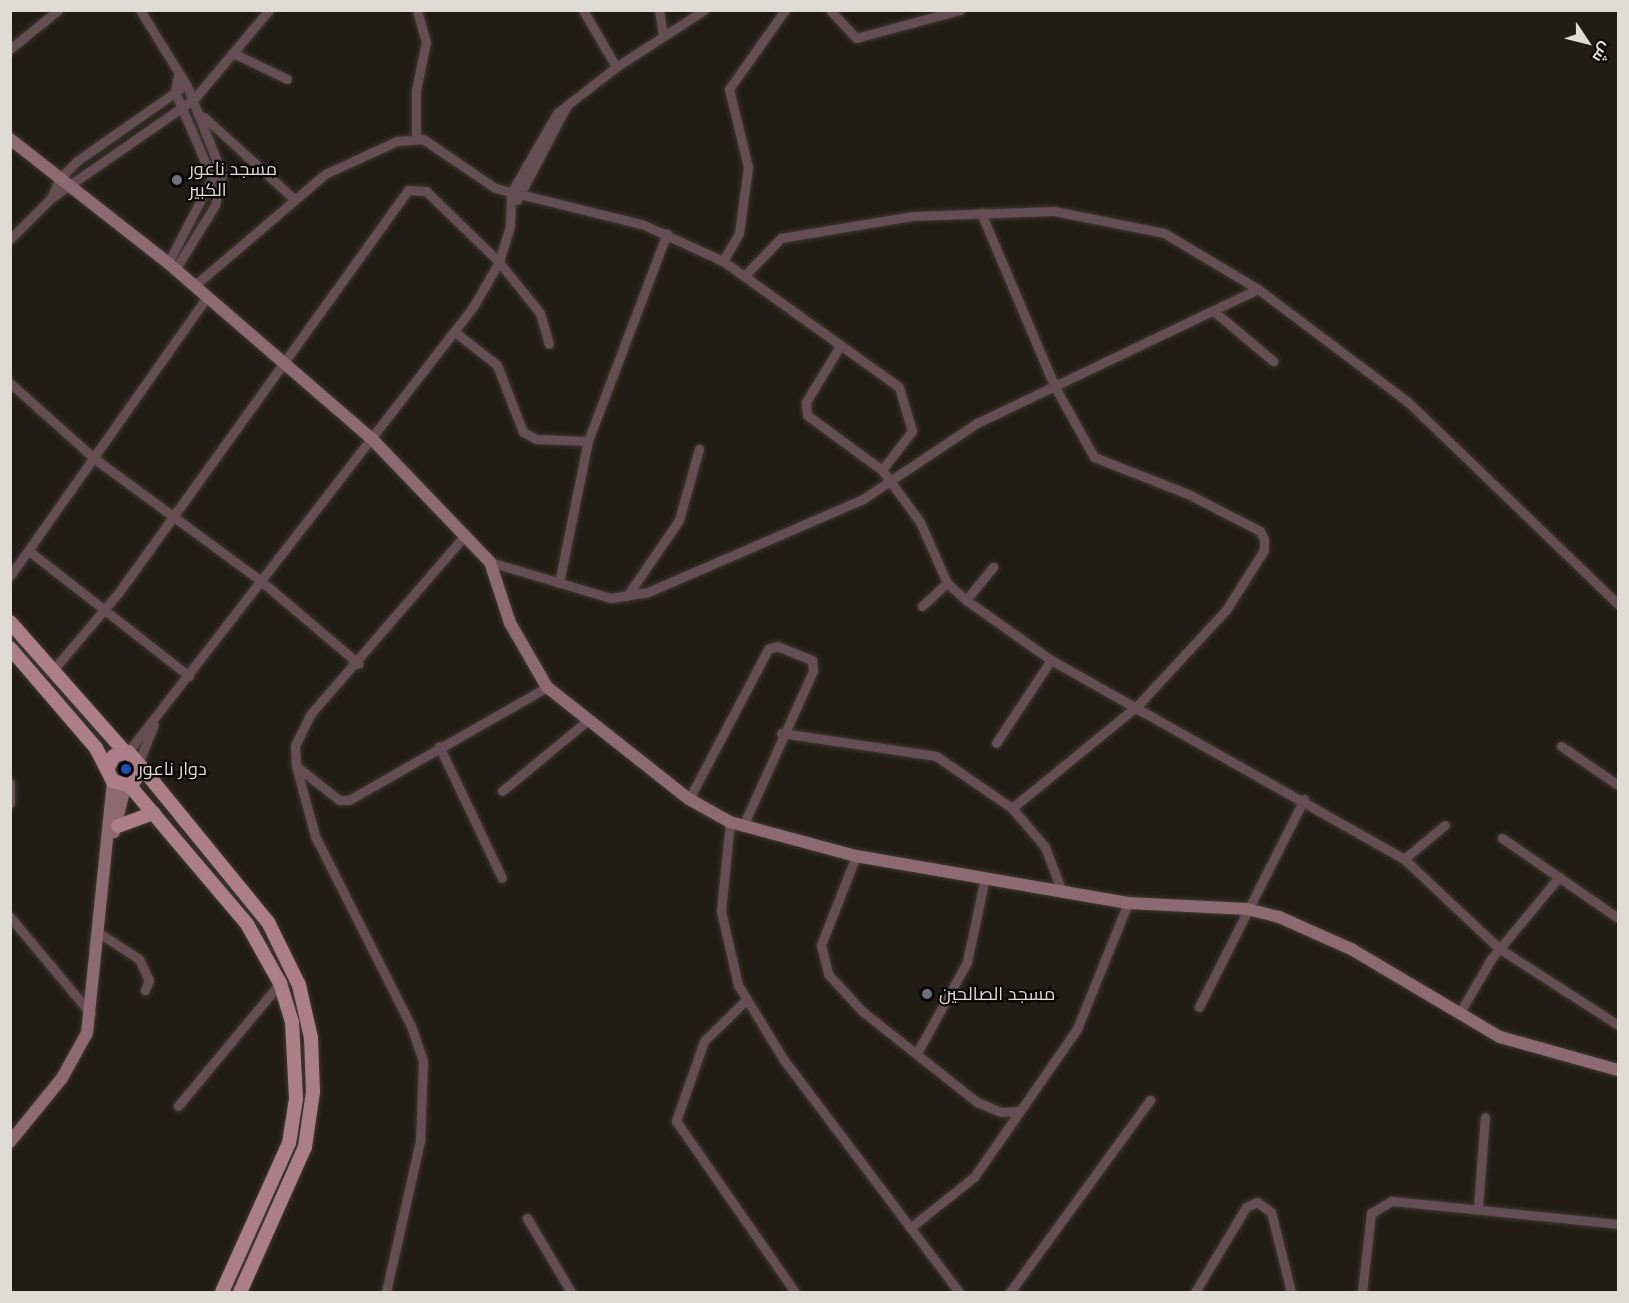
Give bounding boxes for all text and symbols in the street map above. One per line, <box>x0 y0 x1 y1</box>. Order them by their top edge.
north arrow <box>1557 12 1617 72</box>
text: ش <box>1588 38 1617 67</box>
place label: مسجد ناعور الكبير <box>189 159 277 201</box>
marker: مسجد ناعور الكبير <box>170 173 184 187</box>
place label: دوار ناعور <box>138 758 207 780</box>
marker: دوار ناعور <box>119 762 133 776</box>
place label: مسجد الصالحين <box>939 983 1055 1005</box>
marker: مسجد الصالحين <box>920 987 934 1001</box>

